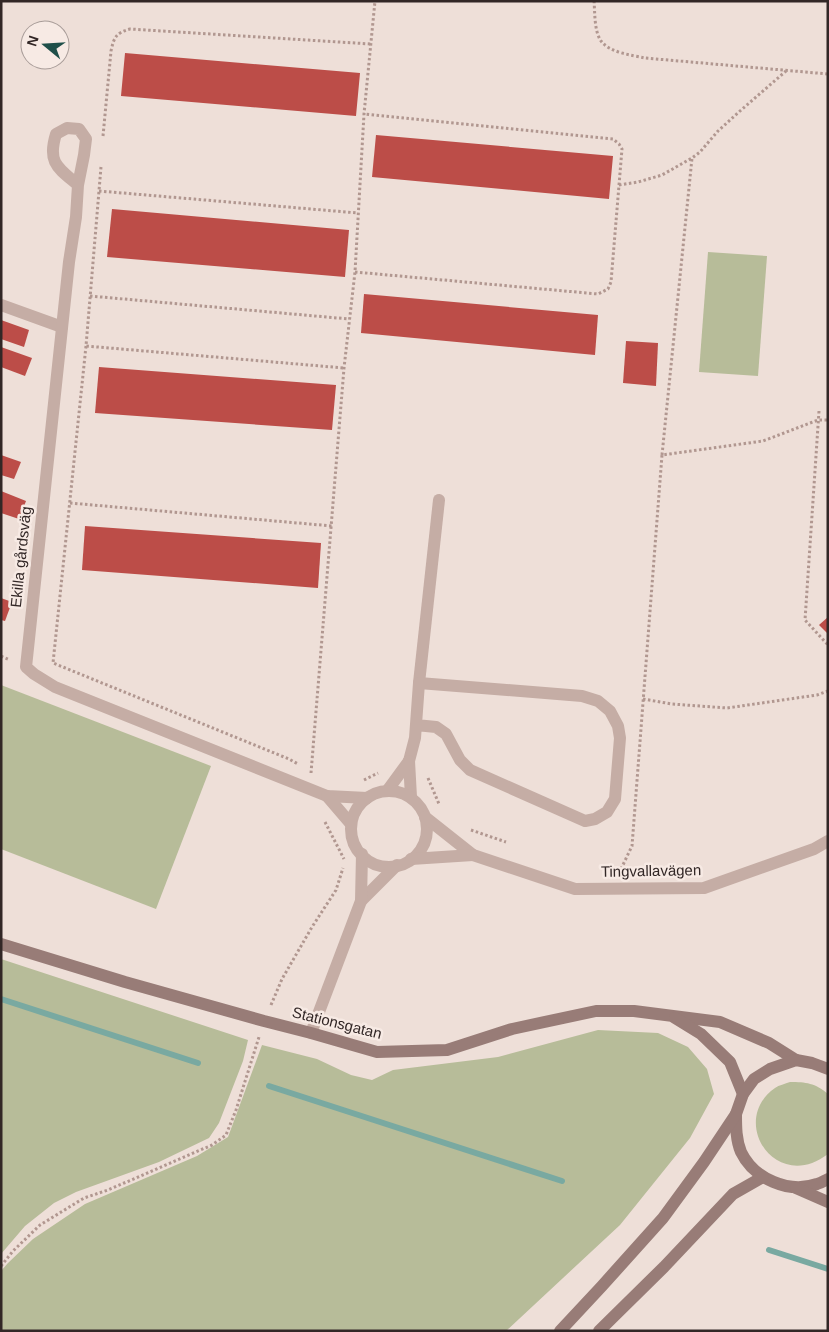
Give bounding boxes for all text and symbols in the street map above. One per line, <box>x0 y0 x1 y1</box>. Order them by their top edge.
north arrow <box>20 20 70 70</box>
text: N <box>23 34 42 48</box>
street label: Ekilla gårdsväg <box>7 505 34 608</box>
street label: Tingvallavägen <box>601 861 701 880</box>
street label: Stationsgatan <box>291 1003 384 1042</box>

